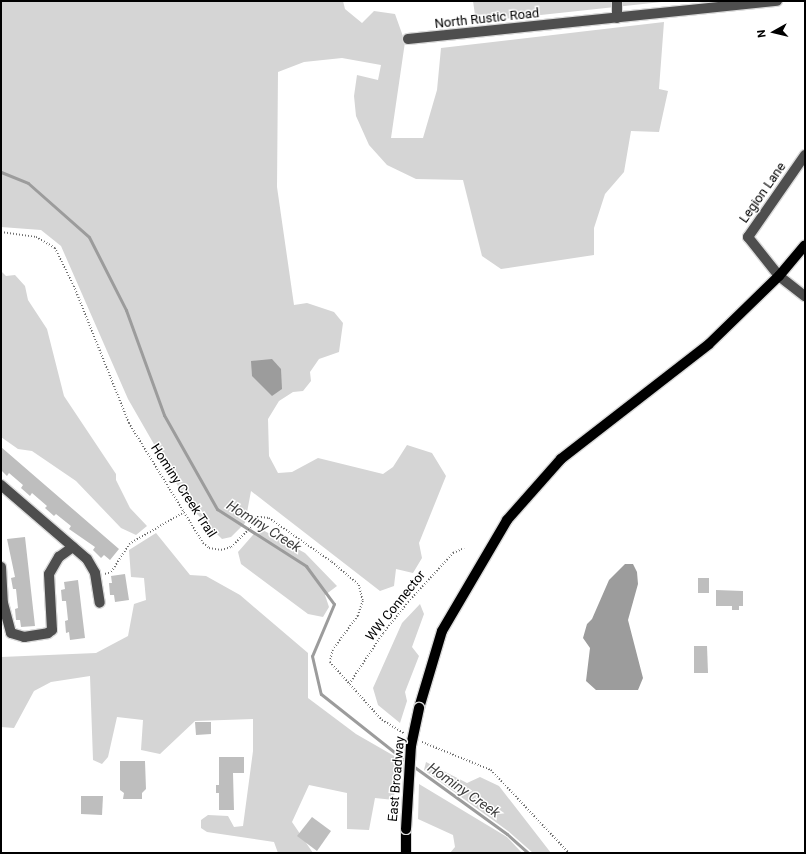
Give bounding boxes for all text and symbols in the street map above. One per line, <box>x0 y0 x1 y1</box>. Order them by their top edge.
street label: North Rustic Road <box>434 6 540 32</box>
north arrow <box>754 12 794 52</box>
text: N <box>755 29 769 38</box>
street label: Legion Lane <box>736 160 790 226</box>
street label: Hominy Creek Trail <box>147 441 219 541</box>
water label: Hominy Creek <box>224 496 304 556</box>
street label: WW Connector <box>363 568 429 644</box>
street label: East Broadway <box>385 736 409 822</box>
water label: Hominy Creek <box>425 759 503 821</box>

